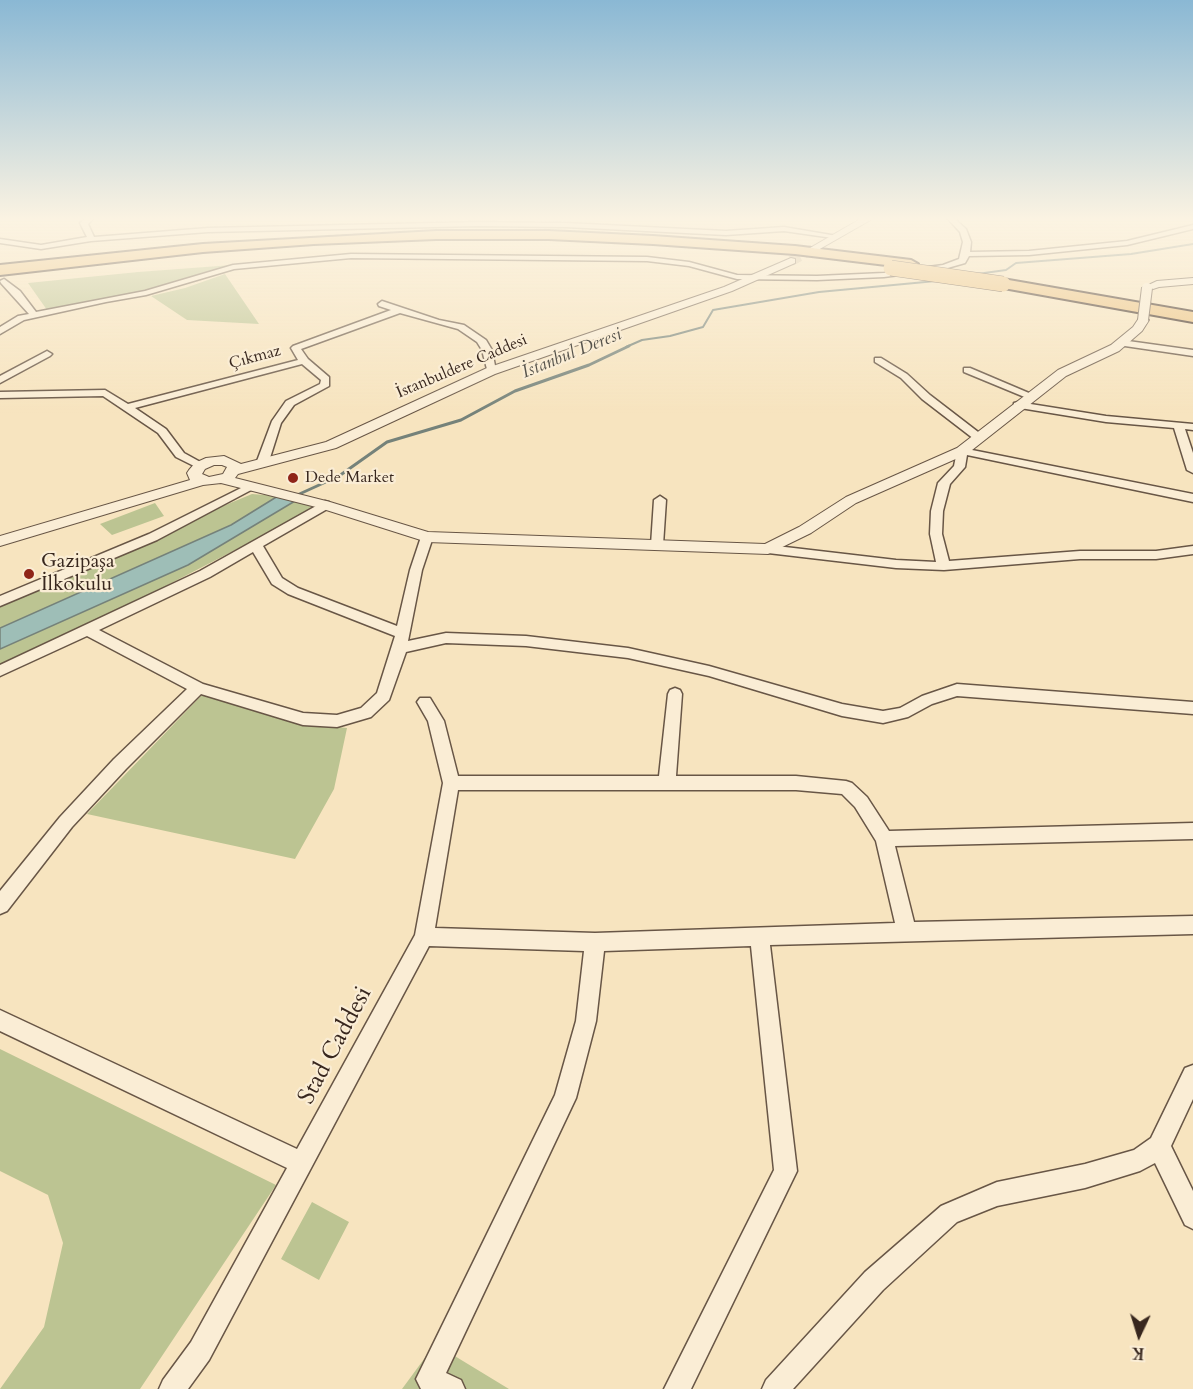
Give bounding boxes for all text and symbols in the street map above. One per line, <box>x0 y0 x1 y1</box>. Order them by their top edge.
water label: İstanbul Deresi <box>519 324 625 384</box>
street label: İstanbuldere Caddesi <box>394 331 530 403</box>
street label: Çıkmaz <box>227 342 283 374</box>
place label: Dede Market <box>305 468 394 488</box>
marker: Dede Market <box>286 471 300 485</box>
place label: Gazipaşa İlkokulu <box>41 550 115 597</box>
marker: Gazipaşa İlkokulu <box>22 567 36 581</box>
street label: Stad Caddesi <box>293 982 379 1110</box>
north arrow <box>1109 1305 1169 1365</box>
text: K <box>1131 1342 1145 1364</box>

